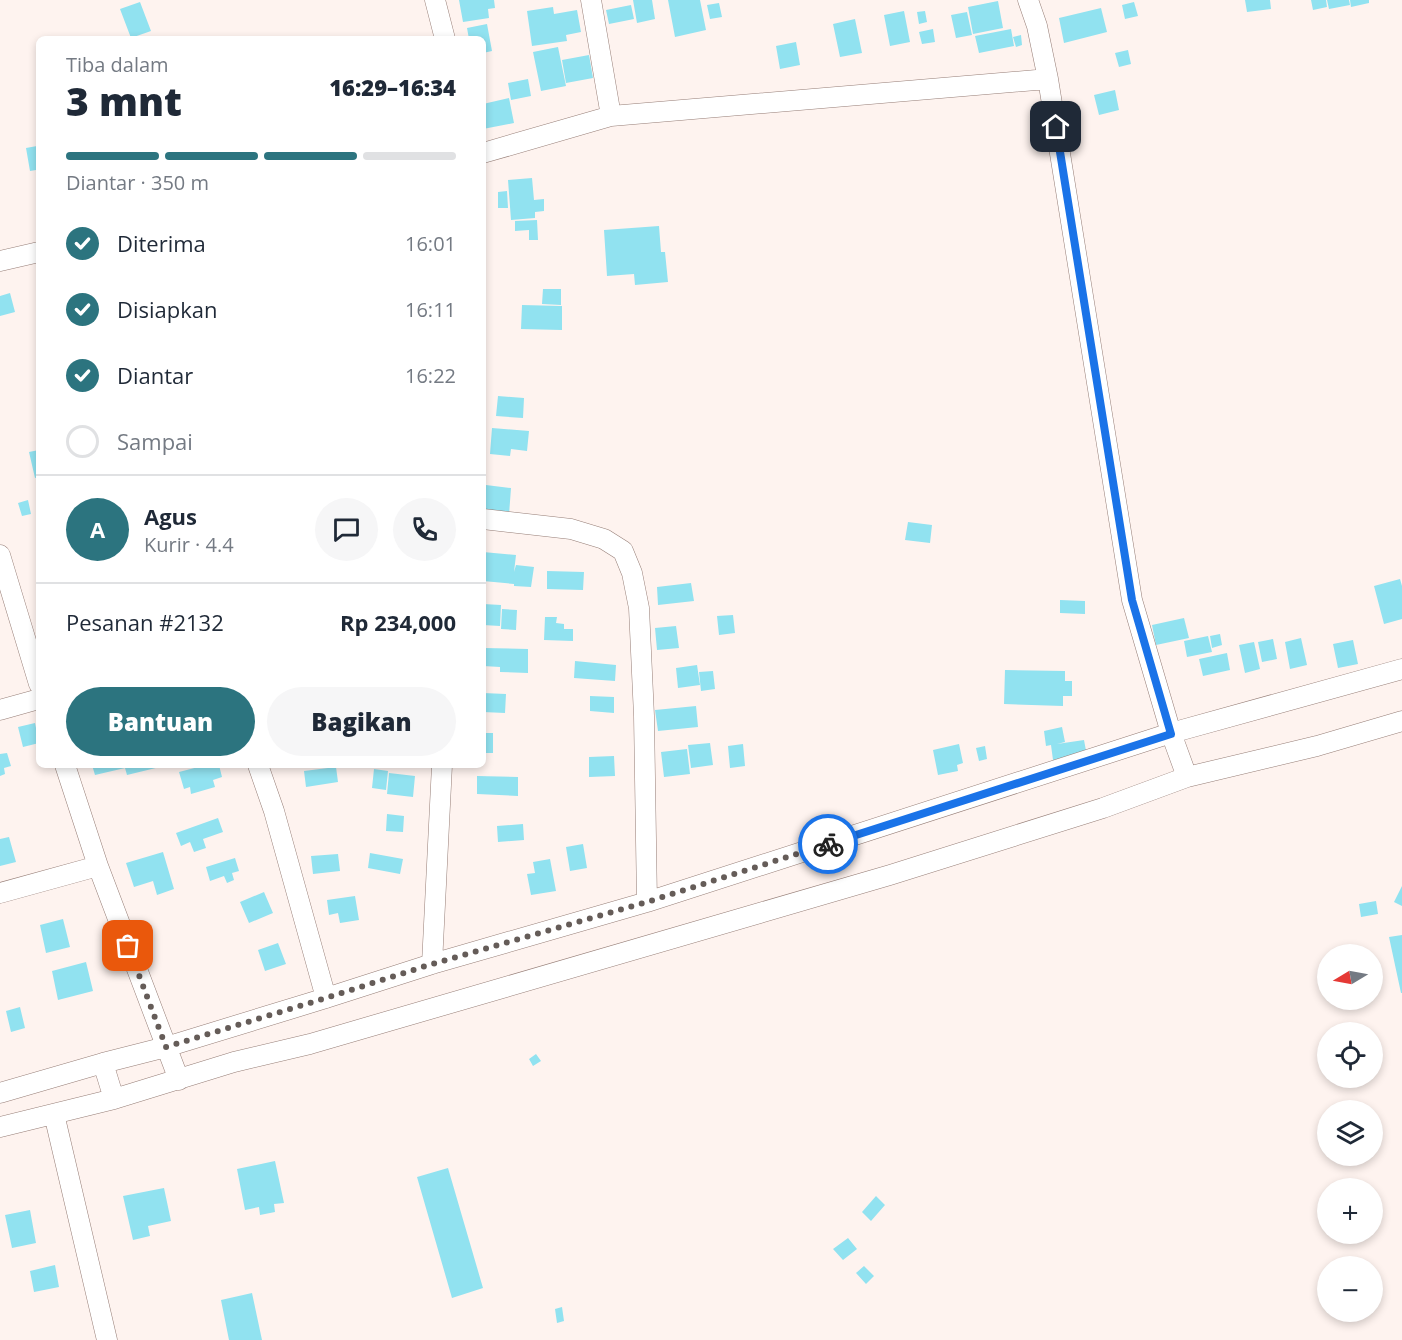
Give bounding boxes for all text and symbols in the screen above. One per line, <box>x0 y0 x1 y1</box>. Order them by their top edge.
text: Tiba dalam <box>66 51 169 78</box>
text: 16:29–16:34 <box>329 72 456 102</box>
text: 3 mnt <box>66 74 182 127</box>
pin <box>1030 101 1081 152</box>
icon: home <box>1039 110 1072 143</box>
text: Diantar · 350 m <box>66 169 209 196</box>
icon: check <box>66 227 99 260</box>
text: Diterima <box>117 228 206 258</box>
text: 16:01 <box>405 230 456 257</box>
icon: check <box>66 293 99 326</box>
text: Disiapkan <box>117 294 218 324</box>
text: 16:11 <box>405 296 456 323</box>
icon: check <box>66 359 99 392</box>
text: Diantar <box>117 360 193 390</box>
text: 16:22 <box>405 362 456 389</box>
text: Sampai <box>117 426 193 456</box>
button: chat <box>315 498 378 561</box>
button: phone <box>393 498 456 561</box>
text: Agus <box>144 501 197 531</box>
text: A <box>90 514 105 544</box>
text: Kurir · 4.4 <box>144 531 234 558</box>
text: Pesanan #2132 <box>66 607 224 637</box>
text: Rp 234,000 <box>340 607 456 637</box>
button: Bantuan <box>66 687 255 756</box>
button: Bagikan <box>267 687 456 756</box>
courier <box>798 814 858 874</box>
icon: bike <box>812 828 845 861</box>
pin <box>102 920 153 971</box>
icon: bag <box>111 929 144 962</box>
north arrow <box>1317 944 1383 1010</box>
map controls <box>1317 944 1383 1322</box>
button: locate <box>1317 1022 1383 1088</box>
button: layers <box>1317 1100 1383 1166</box>
button: + <box>1317 1178 1383 1244</box>
button: − <box>1317 1256 1383 1322</box>

